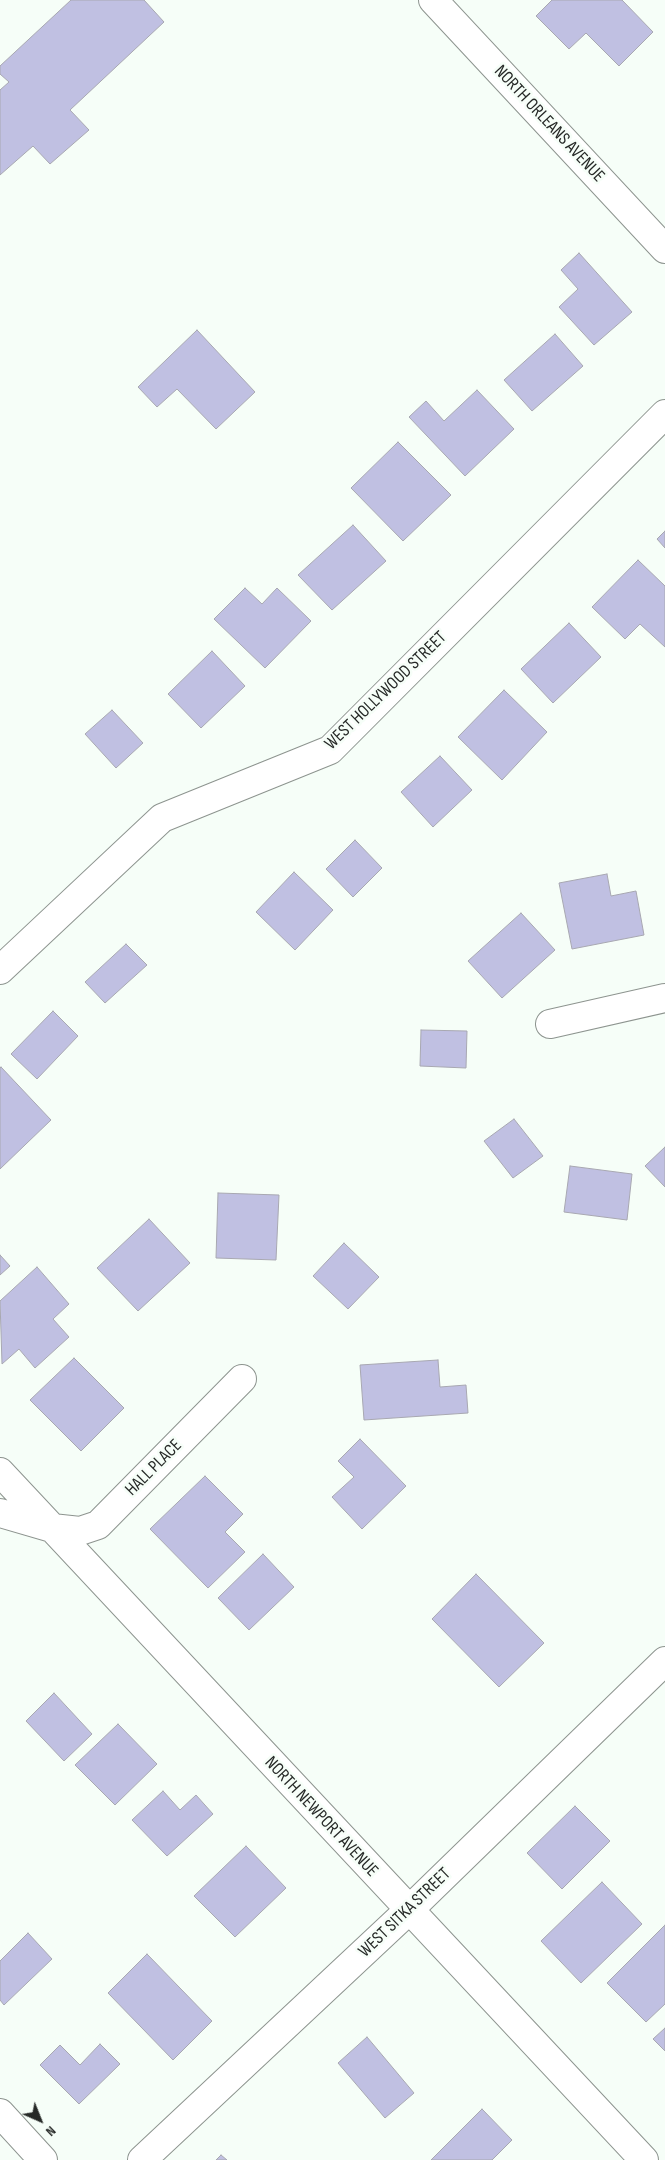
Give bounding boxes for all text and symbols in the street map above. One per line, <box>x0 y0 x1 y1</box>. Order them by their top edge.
street label: NORTH ORLEANS AVENUE <box>489 61 609 187</box>
street label: WEST HOLLYWOOD STREET <box>321 627 451 755</box>
street label: HALL PLACE <box>121 1435 187 1501</box>
street label: NORTH NEWPORT AVENUE <box>260 1752 382 1882</box>
street label: WEST SITKA STREET <box>354 1864 456 1962</box>
north arrow <box>15 2095 65 2145</box>
text: N <box>42 2122 59 2140</box>

